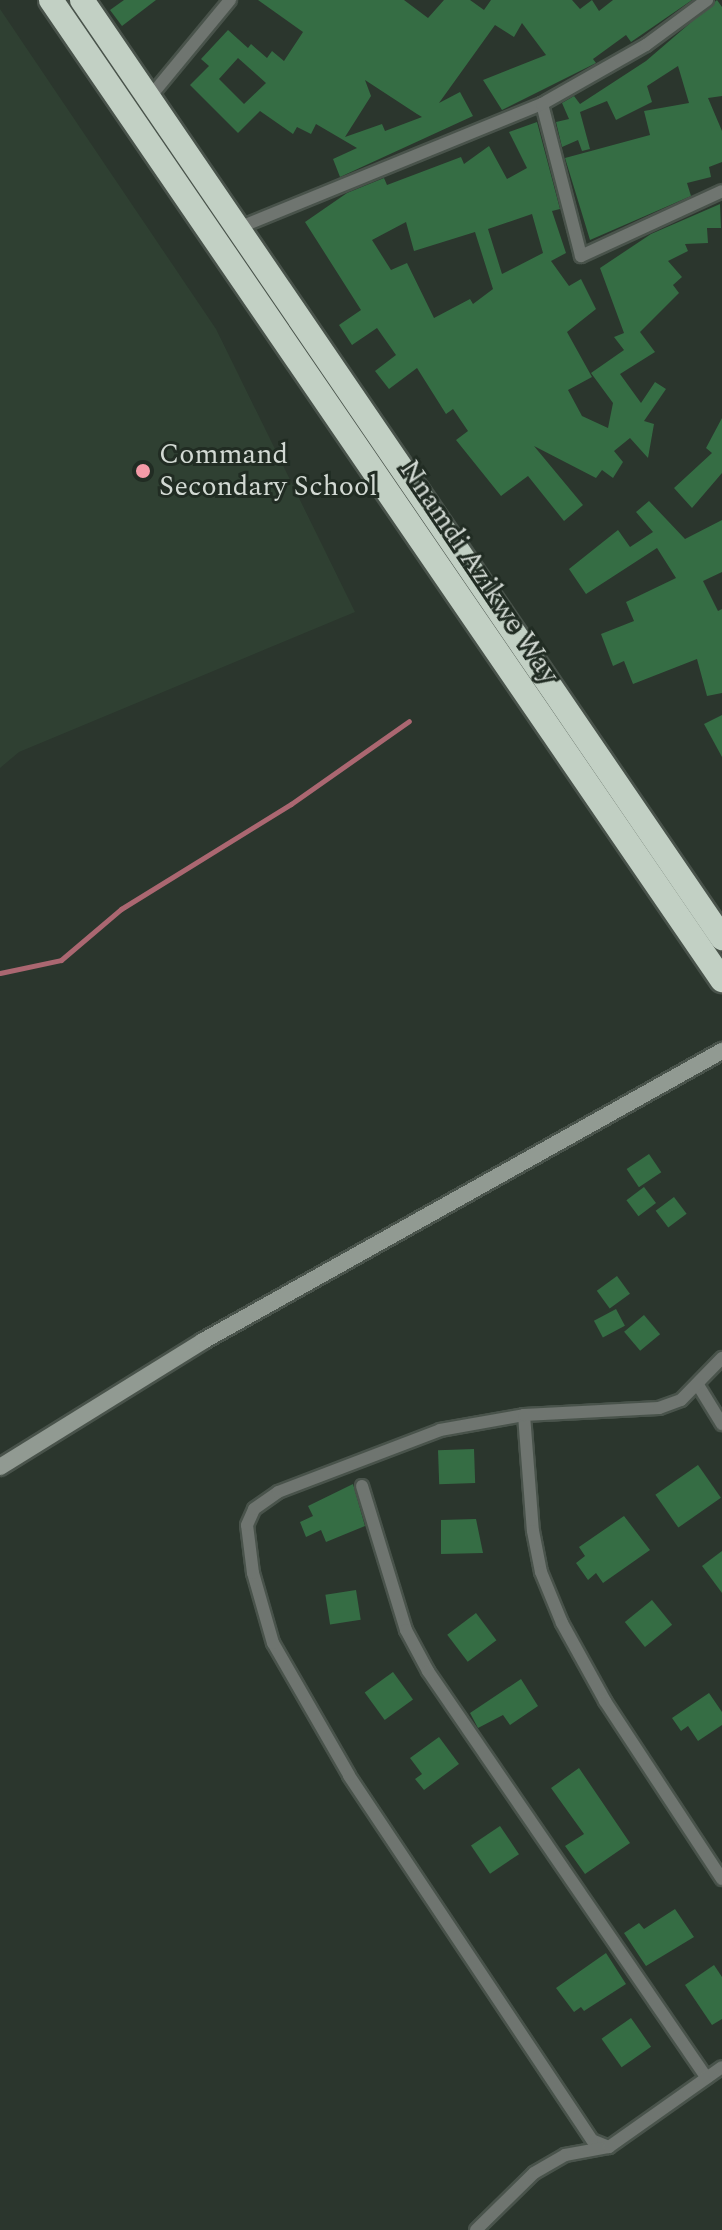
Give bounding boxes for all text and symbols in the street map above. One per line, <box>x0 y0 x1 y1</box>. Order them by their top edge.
place label: Command Secondary School <box>159 438 377 504</box>
street label: Nnamdi Azikwe Way <box>392 454 566 690</box>
marker: Command Secondary School <box>134 462 152 480</box>

